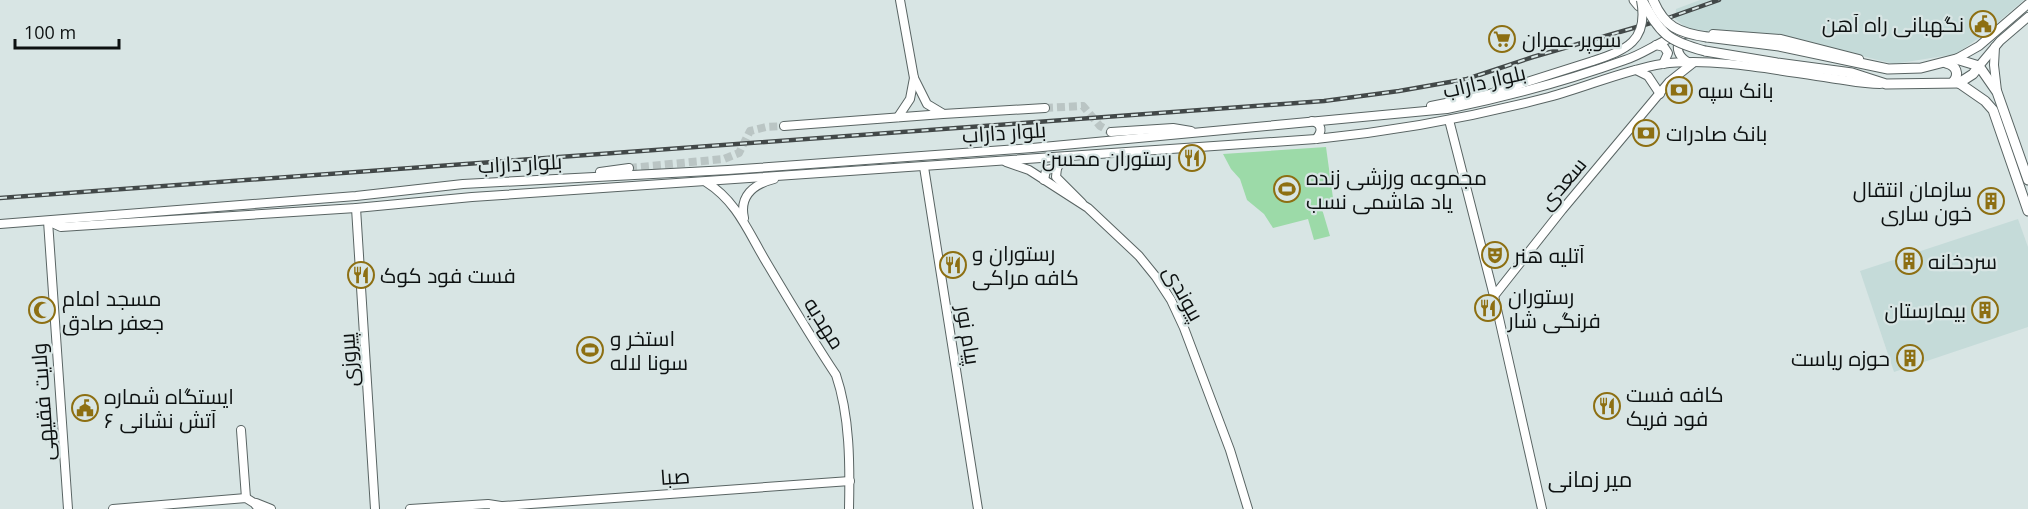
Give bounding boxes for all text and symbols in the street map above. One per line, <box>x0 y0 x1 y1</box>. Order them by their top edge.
public building icon: نگهبانی راه آهن <box>1968 9 1998 39</box>
place label: نگهبانی راه آهن <box>1822 10 1964 38</box>
scale bar <box>15 12 118 50</box>
text: 100 m <box>24 20 76 44</box>
supermarket icon: سوپر عمران <box>1487 24 1517 54</box>
place label: سوپر عمران <box>1522 25 1621 54</box>
street label: بلوار داراب <box>1440 58 1528 104</box>
bank icon: بانک سپه <box>1664 75 1694 105</box>
place label: بانک سپه <box>1698 76 1774 104</box>
street label: بلوار داراب <box>961 115 1047 149</box>
bank icon: بانک صادرات <box>1631 118 1661 148</box>
place label: بانک صادرات <box>1666 119 1767 147</box>
restaurant icon: رستوران محسن <box>1177 143 1207 173</box>
place label: رستوران محسن <box>1042 144 1172 172</box>
street label: بلوار داراب <box>477 147 563 179</box>
street label: سعدی <box>1532 151 1592 215</box>
place label: مجموعه ورزشی زنده یاد هاشمی نسب <box>1306 163 1487 215</box>
sports icon: مجموعه ورزشی زنده یاد هاشمی نسب <box>1272 174 1302 204</box>
place label: سازمان انتقال خون ساری <box>1853 175 1972 227</box>
building icon: سازمان انتقال خون ساری <box>1976 186 2006 216</box>
place label: رستوران و کافه مراکی <box>972 239 1079 291</box>
theatre icon: آتلیه هنر <box>1480 240 1510 270</box>
place label: آتلیه هنر <box>1513 241 1585 269</box>
building icon: سردخانه <box>1894 246 1924 276</box>
place label: سردخانه <box>1928 247 1997 275</box>
restaurant icon: رستوران و کافه مراکی <box>938 250 968 280</box>
restaurant icon: فست فود کوک <box>346 260 376 290</box>
street label: پیوندی <box>1156 260 1211 327</box>
place label: فست فود کوک <box>380 261 516 289</box>
place label: رستوران فرنگی شار <box>1507 282 1601 334</box>
place label: مسجد امام جعفر صادق <box>62 284 164 336</box>
street label: مهدیه <box>798 292 852 354</box>
restaurant icon: رستوران فرنگی شار <box>1473 293 1503 323</box>
mosque icon: مسجد امام جعفر صادق <box>27 295 57 325</box>
building icon: بیمارستان <box>1970 295 2000 325</box>
place label: بیمارستان <box>1885 296 1966 324</box>
street label: پیام نور <box>949 302 988 367</box>
place label: استخر و سونا لاله <box>610 324 688 376</box>
street label: پیروزی <box>332 332 365 388</box>
sports icon: استخر و سونا لاله <box>575 335 605 365</box>
street label: ولایت فقیهی <box>24 342 60 462</box>
building icon: حوزه ریاست <box>1895 343 1925 373</box>
place label: حوزه ریاست <box>1791 344 1890 372</box>
place label: کافه فست فود فریک <box>1626 380 1724 432</box>
place label: ایستگاه شماره ۶ آتش نشانی <box>104 382 234 434</box>
restaurant icon: کافه فست فود فریک <box>1592 391 1622 421</box>
public building icon: ایستگاه شماره ۶ آتش نشانی <box>70 393 100 423</box>
street label: صبا <box>659 461 691 491</box>
district label: میر زمانی <box>1548 463 1632 493</box>

